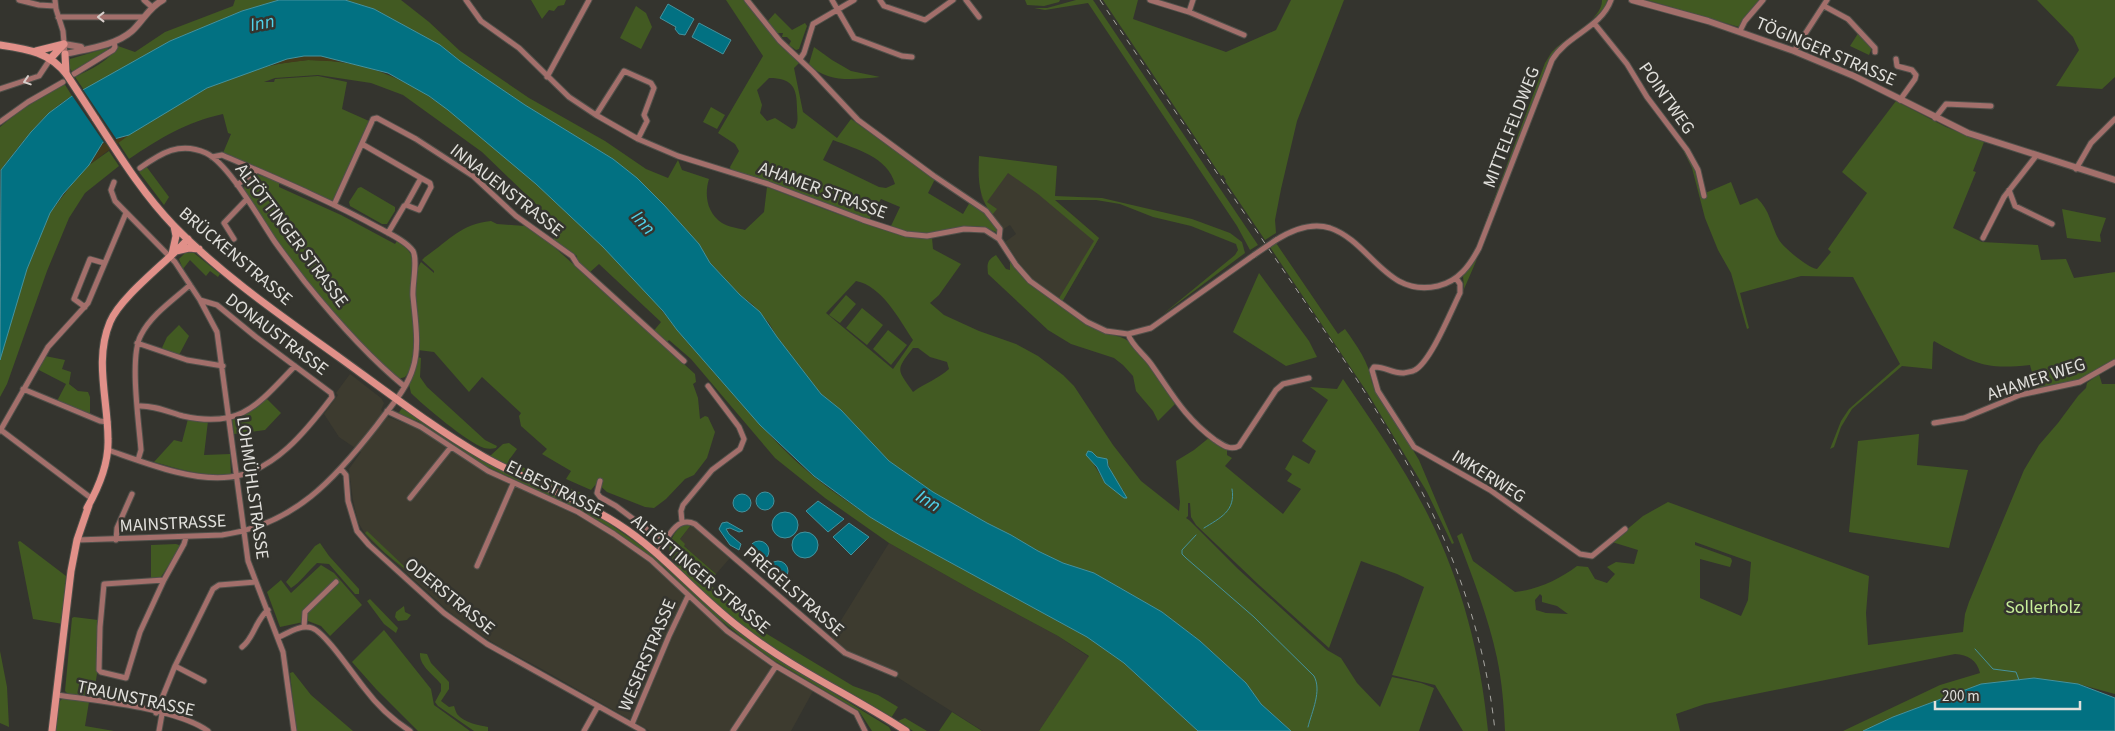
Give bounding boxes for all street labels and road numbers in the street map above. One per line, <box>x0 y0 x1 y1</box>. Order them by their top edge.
street label: TÖGINGER STRASSE <box>1752 11 1900 92</box>
street label: POINTWEG <box>1633 57 1701 139</box>
street label: MITTELFELDWEG <box>1477 63 1546 191</box>
street label: INNAUENSTRASSE <box>445 138 569 243</box>
street label: AHAMER STRASSE <box>755 156 891 225</box>
street label: ALTÖTTINGER STRASSE <box>229 158 354 313</box>
street label: BRÜCKENSTRASSE <box>173 201 298 311</box>
street label: DONAUSTRASSE <box>220 287 333 381</box>
street label: AHAMER WEG <box>1984 352 2089 407</box>
street label: LOHMÜHLSTRASSE <box>230 415 275 561</box>
street label: IMKERWEG <box>1447 444 1530 509</box>
street label: ELBESTRASSE <box>502 454 608 523</box>
street label: MAINSTRASSE <box>119 508 227 539</box>
street label: ALTÖTTINGER STRASSE <box>626 509 776 640</box>
street label: PREGELSTRASSE <box>738 541 849 642</box>
street label: ODERSTRASSE <box>399 552 500 641</box>
street label: WESERSTRASSE <box>613 595 682 715</box>
street label: TRAUNSTRASSE <box>75 674 197 723</box>

